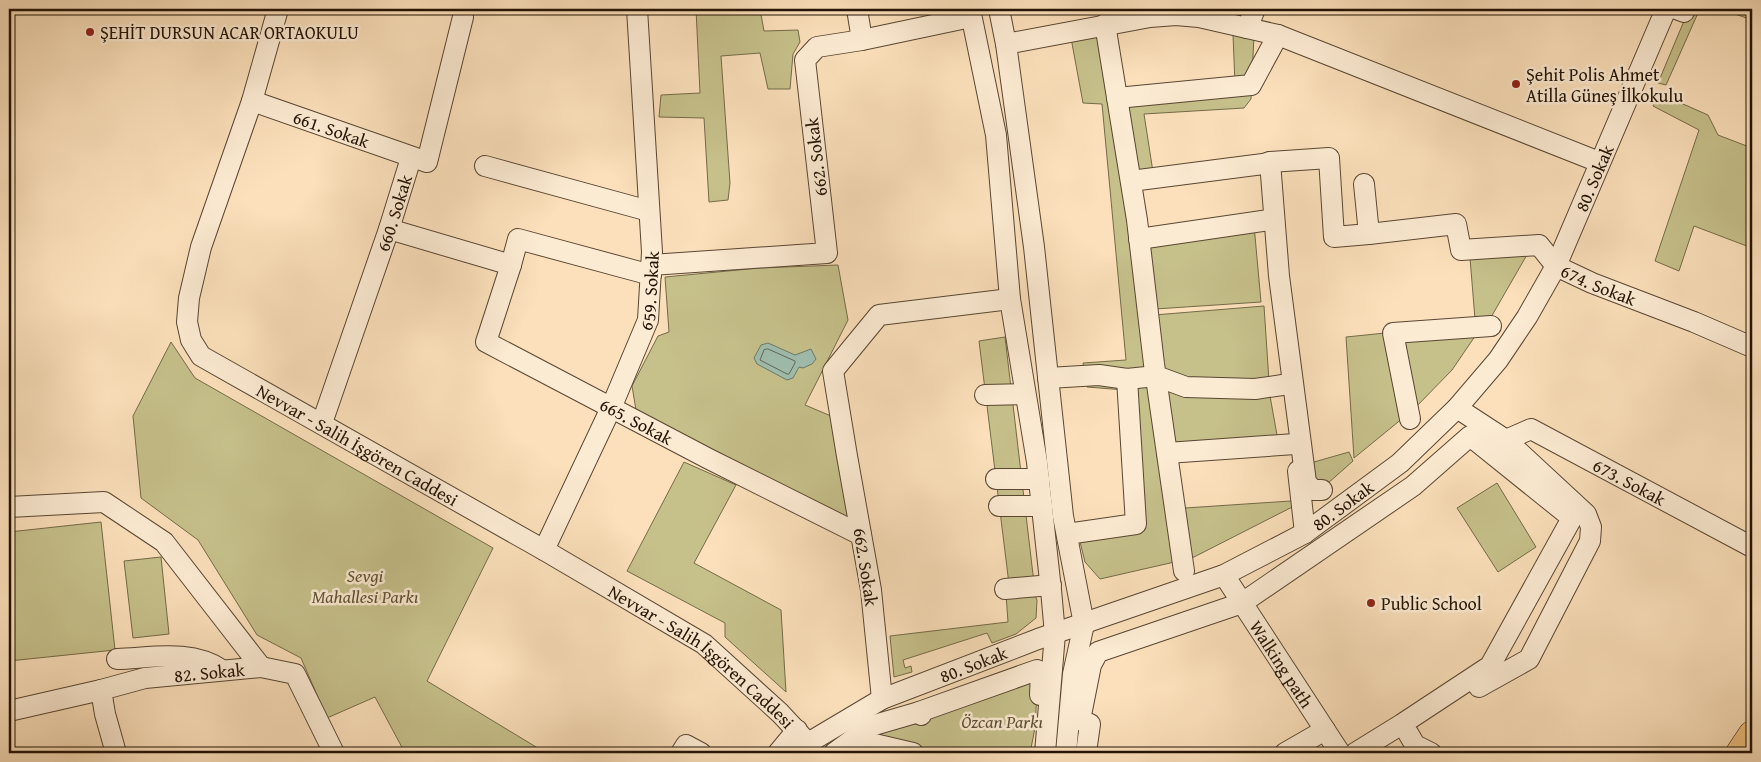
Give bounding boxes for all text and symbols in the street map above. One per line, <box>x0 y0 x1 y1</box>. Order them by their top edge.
place label: ŞEHİT DURSUN ACAR ORTAOKULU <box>100 19 359 46</box>
marker: ŞEHİT DURSUN ACAR ORTAOKULU <box>84 26 96 38</box>
place label: Şehit Polis Ahmet Atilla Güneş İlkokulu <box>1526 61 1683 109</box>
marker: Şehit Polis Ahmet Atilla Güneş İlkokulu <box>1510 78 1522 90</box>
street label: 661. Sokak <box>290 103 374 155</box>
street label: 662. Sokak <box>798 115 834 198</box>
street label: 80. Sokak <box>1567 139 1620 216</box>
street label: 660. Sokak <box>369 170 419 255</box>
street label: 659. Sokak <box>632 249 666 334</box>
street label: 674. Sokak <box>1557 257 1641 312</box>
street label: Nevvar - Salih İşgören Caddesi <box>252 377 464 513</box>
street label: 665. Sokak <box>595 391 679 452</box>
street label: 673. Sokak <box>1588 451 1672 513</box>
street label: 80. Sokak <box>1306 473 1380 537</box>
street label: 662. Sokak <box>846 526 886 609</box>
park label: Sevgi Mahallesi Parkı <box>312 562 419 610</box>
street label: Nevvar - Salih İşgören Caddesi <box>603 577 801 734</box>
place label: Public School <box>1381 590 1482 617</box>
marker: Public School <box>1365 597 1377 609</box>
street label: Walking path <box>1243 614 1321 713</box>
street label: 80. Sokak <box>936 638 1012 689</box>
street label: 82. Sokak <box>173 655 246 689</box>
park label: Özcan Parkı <box>961 708 1043 735</box>

